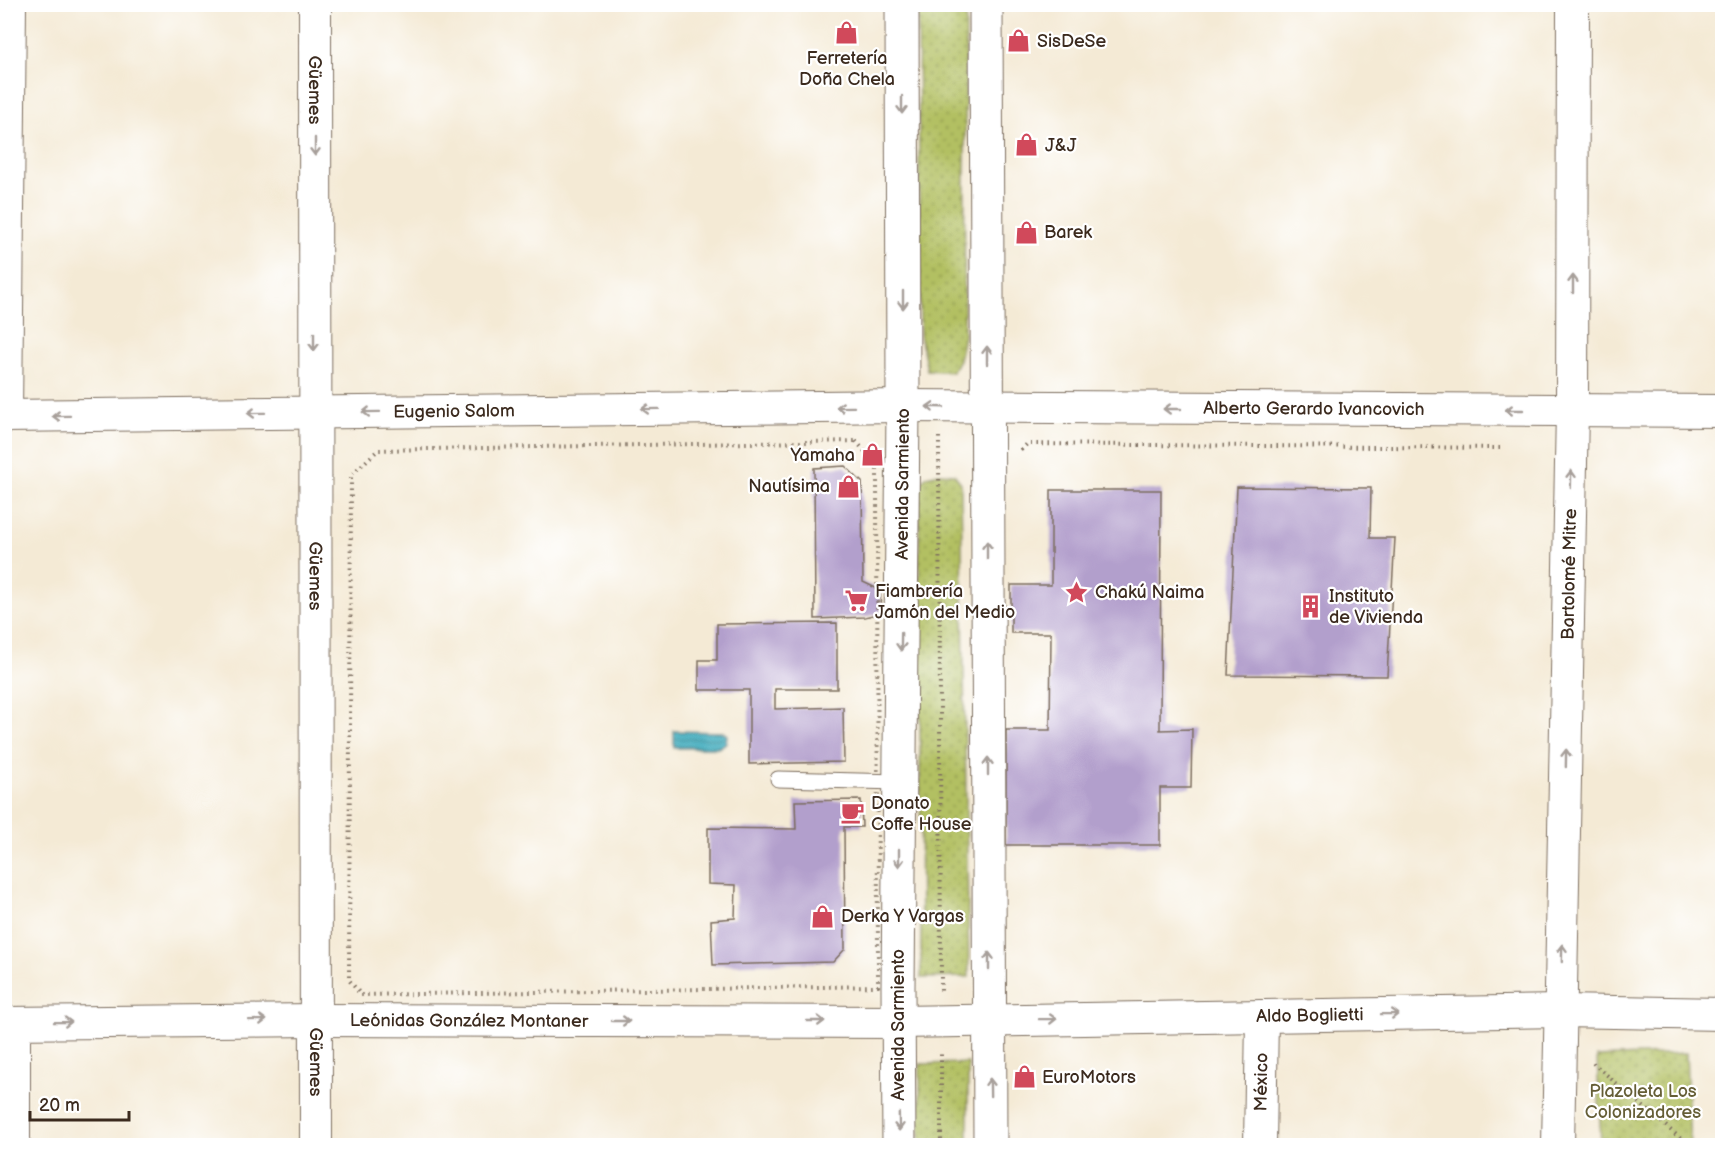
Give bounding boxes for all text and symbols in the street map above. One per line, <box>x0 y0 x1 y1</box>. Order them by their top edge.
shop icon: Ferretería Doña Chela <box>834 19 860 45</box>
shop icon: SisDeSe <box>1006 28 1032 54</box>
place label: SisDeSe <box>1037 31 1106 52</box>
place label: Ferretería Doña Chela <box>799 48 895 90</box>
street label: Güemes <box>304 56 325 125</box>
one-way arrow <box>896 94 908 114</box>
shop icon: J&J <box>1014 132 1040 158</box>
place label: J&J <box>1045 135 1077 156</box>
one-way arrow <box>309 136 321 156</box>
shop icon: Barek <box>1013 219 1039 245</box>
place label: Barek <box>1044 222 1092 243</box>
one-way arrow <box>1567 274 1579 294</box>
one-way arrow <box>897 289 909 309</box>
one-way arrow <box>308 331 320 351</box>
one-way arrow <box>981 345 993 365</box>
street label: Alberto Gerardo Ivancovich <box>1203 398 1425 420</box>
street label: Eugenio Salom <box>393 400 515 423</box>
one-way arrow <box>835 401 855 413</box>
one-way arrow <box>925 402 945 413</box>
one-way arrow <box>640 403 660 415</box>
one-way arrow <box>1162 403 1182 415</box>
one-way arrow <box>1504 404 1524 416</box>
one-way arrow <box>361 406 381 418</box>
one-way arrow <box>246 407 266 419</box>
street label: Avenida Sarmiento <box>892 408 914 560</box>
one-way arrow <box>51 410 71 422</box>
shop icon: Yamaha <box>860 442 886 468</box>
place label: Yamaha <box>790 445 855 466</box>
one-way arrow <box>1565 469 1577 489</box>
shop icon: Nautísima <box>835 473 861 499</box>
place label: Nautísima <box>748 476 830 497</box>
street label: Bartolomé Mitre <box>1558 508 1581 640</box>
one-way arrow <box>981 540 993 560</box>
street label: Güemes <box>304 542 326 611</box>
place icon: Chakú Naima <box>1064 579 1090 605</box>
place label: Fiambrería Jamón del Medio <box>875 581 1015 623</box>
place label: Chakú Naima <box>1095 582 1204 603</box>
place label: Instituto de Vivienda <box>1329 586 1423 628</box>
supermarket icon: Fiambrería Jamón del Medio <box>844 588 870 614</box>
building icon: Instituto de Vivienda <box>1298 593 1324 619</box>
one-way arrow <box>895 631 907 651</box>
one-way arrow <box>1560 748 1571 768</box>
one-way arrow <box>982 756 994 776</box>
place label: Donato Coffe House <box>871 793 972 835</box>
cafe icon: Donato Coffe House <box>840 800 866 826</box>
one-way arrow <box>893 847 905 867</box>
shop icon: Derka Y Vargas <box>810 903 836 929</box>
place label: Derka Y Vargas <box>841 906 964 927</box>
one-way arrow <box>1556 943 1568 963</box>
street label: Avenida Sarmiento <box>888 949 909 1101</box>
one-way arrow <box>983 951 995 971</box>
street label: Aldo Boglietti <box>1256 1004 1364 1027</box>
one-way arrow <box>1379 1008 1399 1020</box>
street label: Leónidas González Montaner <box>350 1010 589 1032</box>
one-way arrow <box>1037 1013 1057 1024</box>
one-way arrow <box>247 1014 267 1026</box>
one-way arrow <box>610 1015 630 1027</box>
one-way arrow <box>805 1015 825 1027</box>
one-way arrow <box>52 1016 72 1028</box>
street label: Güemes <box>305 1028 326 1097</box>
street label: México <box>1251 1053 1272 1111</box>
shop icon: EuroMotors <box>1011 1064 1037 1090</box>
place label: EuroMotors <box>1042 1067 1136 1088</box>
one-way arrow <box>984 1078 996 1098</box>
park label: Plazoleta Los Colonizadores <box>1585 1081 1701 1123</box>
scale bar <box>30 1084 129 1122</box>
text: 20 m <box>39 1095 80 1116</box>
one-way arrow <box>893 1112 904 1132</box>

